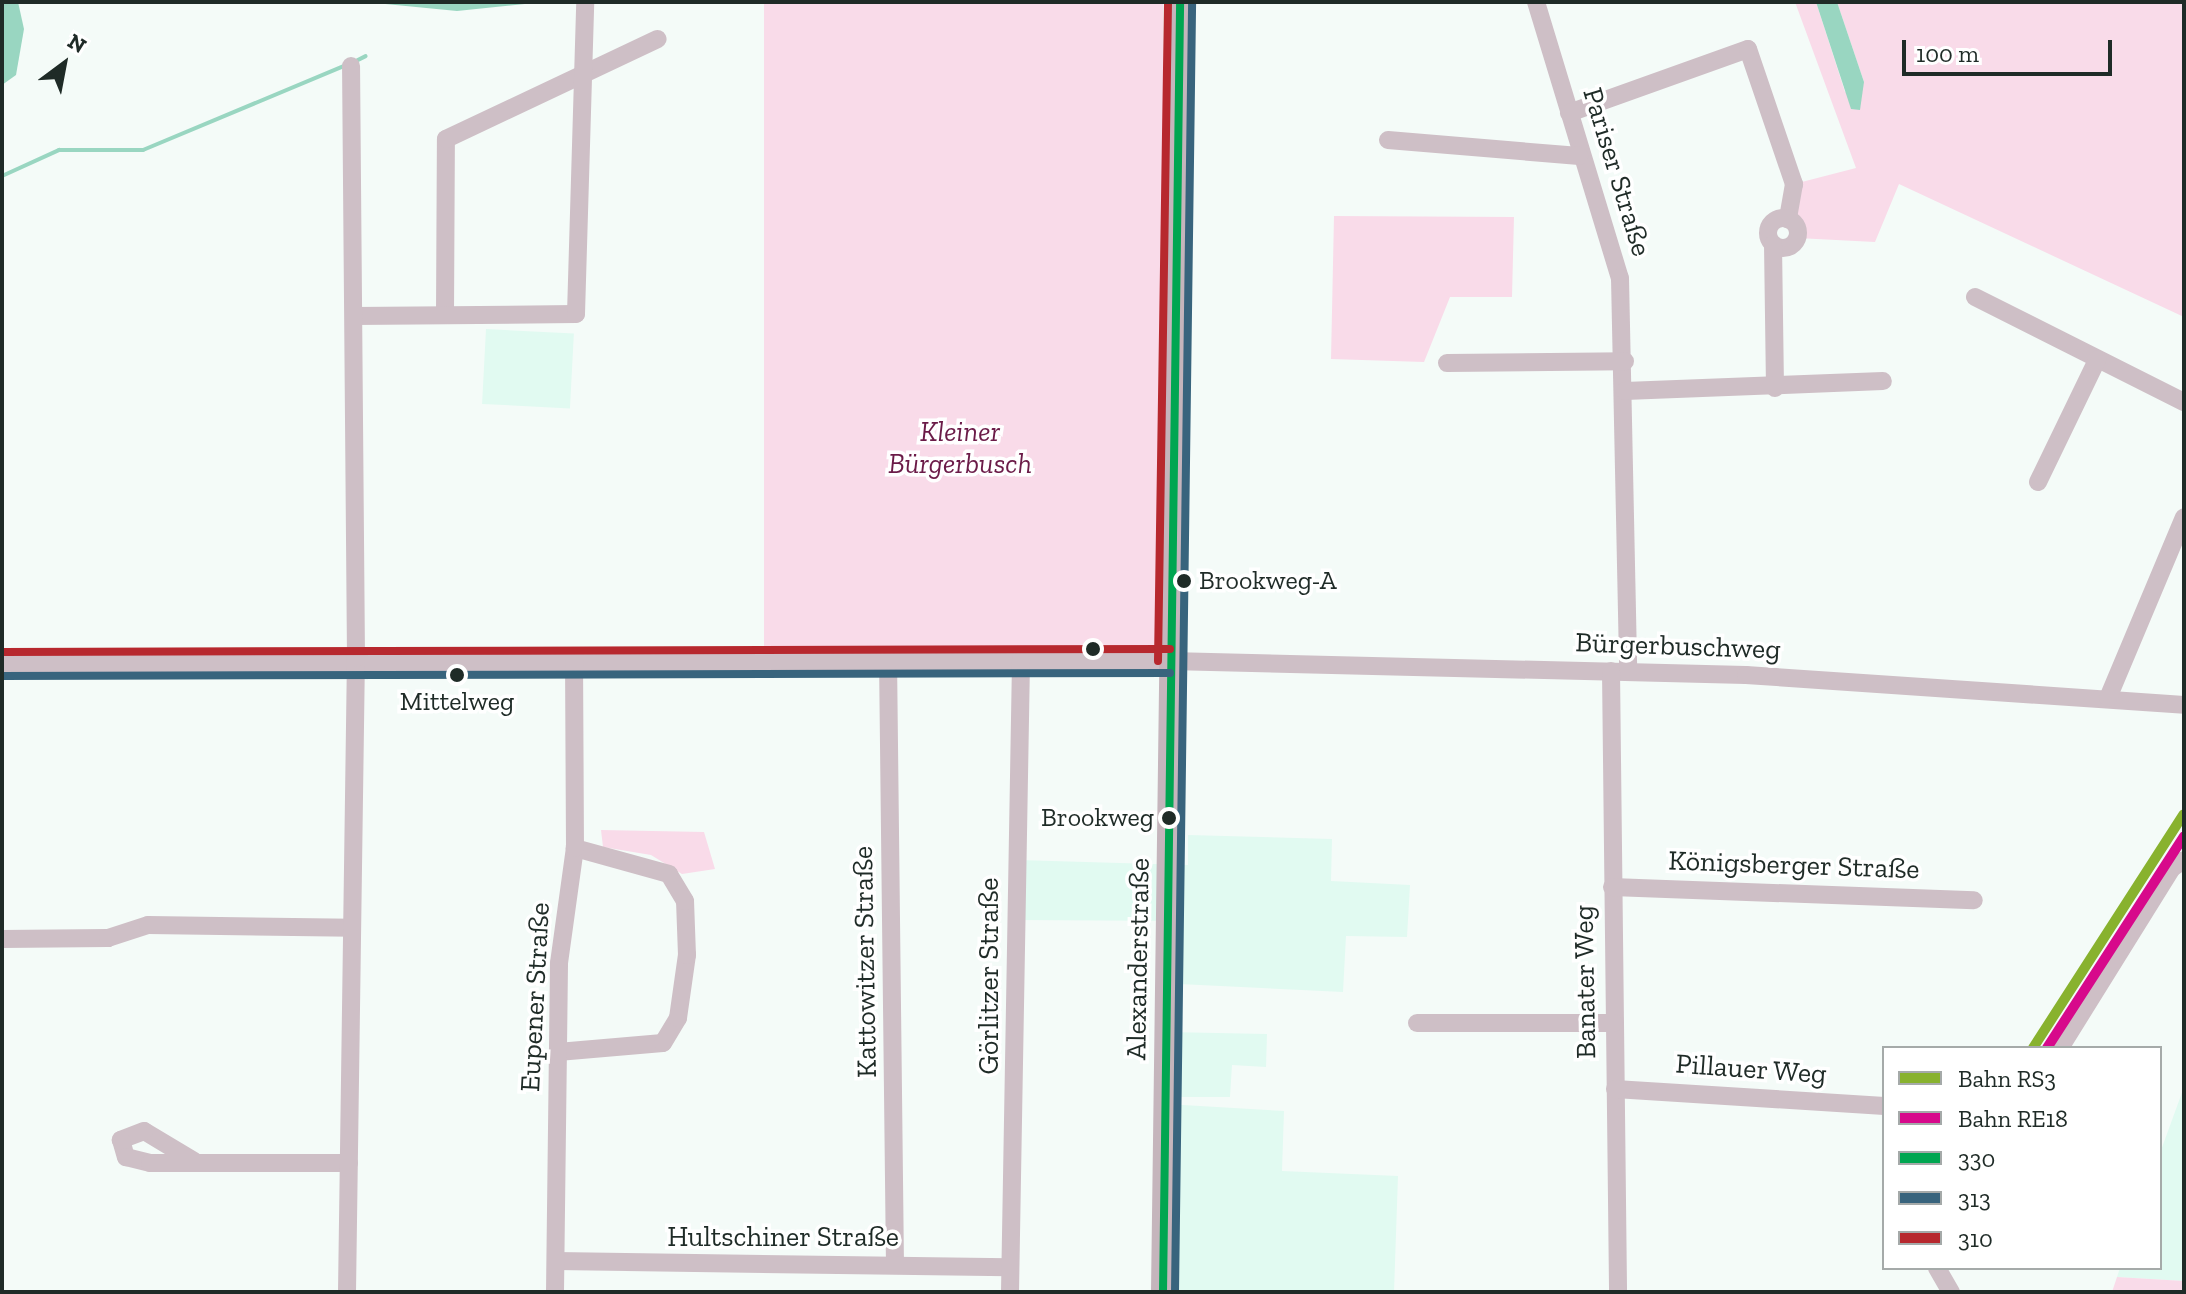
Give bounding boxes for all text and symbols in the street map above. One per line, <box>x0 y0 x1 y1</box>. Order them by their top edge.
north arrow <box>24 24 104 104</box>
scale bar <box>1906 24 2116 74</box>
text: N <box>63 27 91 59</box>
text: 100 m <box>1916 39 1979 68</box>
street label: Pariser Straße <box>1575 84 1659 260</box>
park label: Kleiner Bürgerbusch <box>888 415 1032 481</box>
place label: Brookweg-A <box>1199 565 1337 597</box>
marker: Brookweg-A <box>1176 573 1192 589</box>
street label: Bürgerbuschweg <box>1575 626 1781 666</box>
unlabelled marker <box>1085 641 1101 657</box>
marker: Mittelweg <box>449 667 465 683</box>
place label: Mittelweg <box>400 686 514 718</box>
place label: Brookweg <box>1041 802 1154 834</box>
marker: Brookweg <box>1161 810 1177 826</box>
street label: Königsberger Straße <box>1668 844 1920 886</box>
street label: Kattowitzer Straße <box>846 846 884 1078</box>
street label: Alexanderstraße <box>1119 858 1157 1060</box>
street label: Görlitzer Straße <box>972 877 1006 1075</box>
street label: Eupener Straße <box>513 901 557 1093</box>
street label: Banater Weg <box>1567 904 1603 1060</box>
legend <box>1882 1046 2162 1270</box>
street label: Pillauer Weg <box>1674 1047 1828 1091</box>
text: Bahn RS3 <box>1958 1064 2056 1093</box>
text: Bahn RE18 <box>1958 1104 2068 1133</box>
text: 330 <box>1958 1144 1995 1173</box>
text: 313 <box>1958 1184 1991 1213</box>
street label: Hultschiner Straße <box>667 1220 899 1254</box>
text: 310 <box>1958 1224 1993 1253</box>

